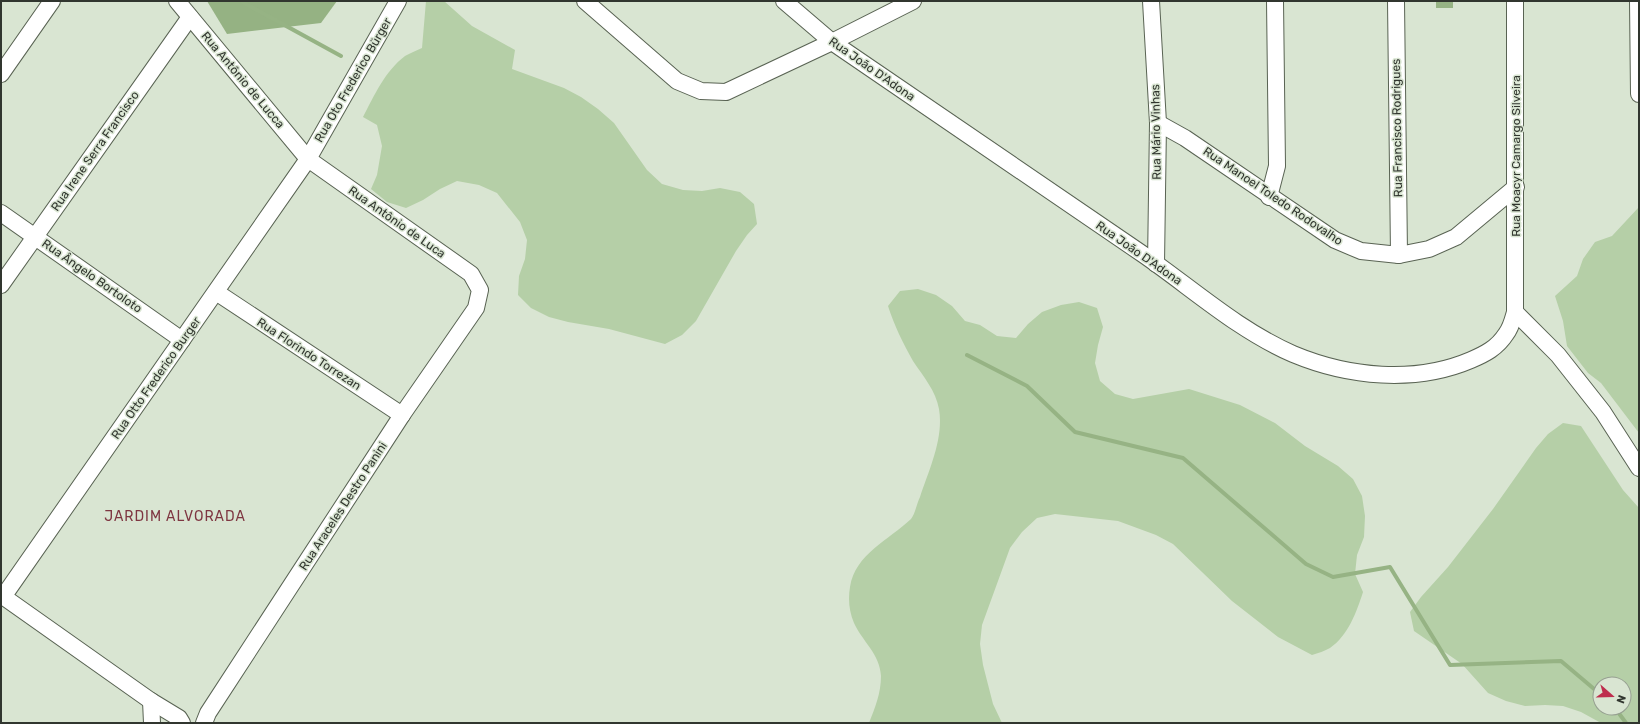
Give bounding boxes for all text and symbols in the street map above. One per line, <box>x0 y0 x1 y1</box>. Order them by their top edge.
street label: Rua Oto Frederico Bürger <box>312 15 395 145</box>
street label: Rua Antônio de Lucca <box>199 29 287 131</box>
street label: Rua João D'Adona <box>826 34 918 104</box>
street label: Rua Francisco Rodrigues <box>1389 59 1405 197</box>
street label: Rua Moacyr Camargo Silveira <box>1509 75 1523 237</box>
street label: Rua Mário Vinhas <box>1148 84 1164 180</box>
street label: Rua Irene Serra Francisco <box>48 88 142 214</box>
street label: Rua Manoel Toledo Rodovalho <box>1201 144 1345 248</box>
street label: Rua Antônio de Luca <box>346 183 448 261</box>
street label: Rua João D'Adona <box>1093 218 1185 288</box>
street label: Rua Ângelo Bortoloto <box>39 236 145 316</box>
street label: Rua Otto Frederico Burger <box>108 314 204 442</box>
street label: Rua Florindo Torrezan <box>254 315 364 393</box>
street label: Rua Araceles Destro Panini <box>296 439 390 573</box>
district label: JARDIM ALVORADA <box>104 508 246 525</box>
north arrow <box>1592 676 1632 716</box>
text: N <box>1613 693 1628 705</box>

